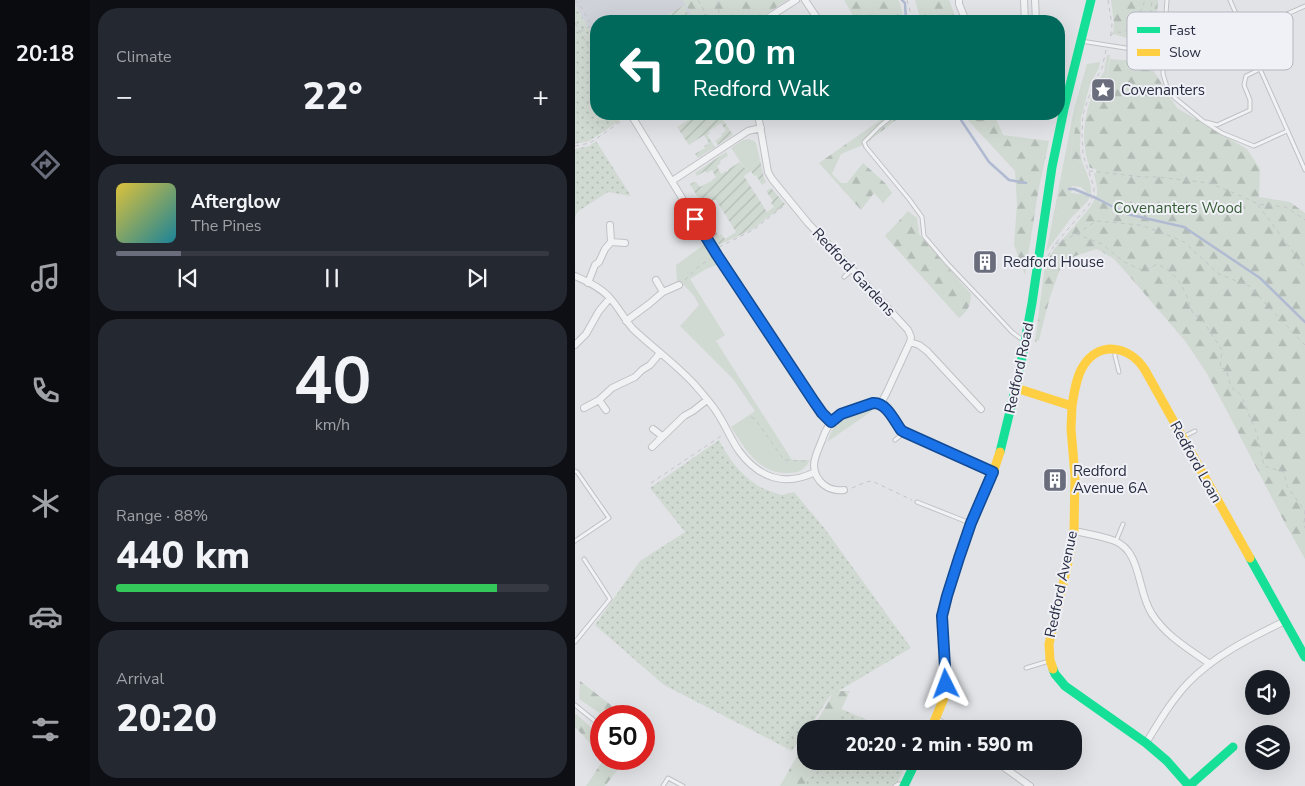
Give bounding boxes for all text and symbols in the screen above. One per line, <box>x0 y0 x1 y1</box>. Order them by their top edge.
legend <box>1127 12 1293 70</box>
text: Fast <box>1169 21 1195 40</box>
text: 200 m <box>693 29 796 76</box>
icon: left <box>610 35 675 100</box>
text: 20:18 <box>16 39 74 69</box>
text: Slow <box>1169 43 1201 62</box>
text: Climate <box>116 46 171 68</box>
text: 22° <box>302 71 363 122</box>
text: Redford Walk <box>693 74 830 104</box>
place icon: Covenanters <box>1090 77 1116 103</box>
text: − <box>116 78 133 116</box>
text: + <box>532 78 549 116</box>
place label: Covenanters <box>1121 80 1205 100</box>
icon: directions <box>28 147 63 182</box>
text: Afterglow <box>191 189 281 215</box>
pin <box>674 198 716 240</box>
park label: Covenanters Wood <box>1114 198 1242 218</box>
icon: arrive <box>681 205 709 233</box>
text: The Pines <box>191 215 261 237</box>
street label: Redford Gardens <box>808 223 900 321</box>
building icon: Redford House <box>972 249 998 275</box>
place label: Redford House <box>1003 252 1104 272</box>
icon: music <box>28 260 63 295</box>
icon: previous <box>174 264 202 292</box>
icon: pause <box>318 264 346 292</box>
icon: next <box>463 264 491 292</box>
street label: Redford Road <box>1000 321 1038 415</box>
text: 40 <box>293 337 372 426</box>
icon: phone <box>28 373 63 408</box>
text: km/h <box>315 414 350 436</box>
street label: Redford Loan <box>1165 418 1227 506</box>
place label: Redford Avenue 6A <box>1073 461 1148 498</box>
building icon: Redford Avenue 6A <box>1042 467 1068 493</box>
icon: climate <box>28 486 63 521</box>
text: Range · 88% <box>116 505 208 527</box>
street label: Redford Avenue <box>1040 529 1082 639</box>
text: 440 km <box>116 530 250 581</box>
icon: car <box>28 599 63 634</box>
position arrow <box>919 657 971 709</box>
text: Arrival <box>116 668 164 690</box>
map controls <box>1245 670 1290 770</box>
button: sound <box>1245 670 1290 715</box>
text: 20:20 <box>116 693 217 744</box>
speed limit sign: 50 <box>590 705 655 770</box>
icon: filters <box>28 712 63 747</box>
button: layers <box>1245 725 1290 770</box>
text: 20:20 · 2 min · 590 m <box>846 732 1033 758</box>

